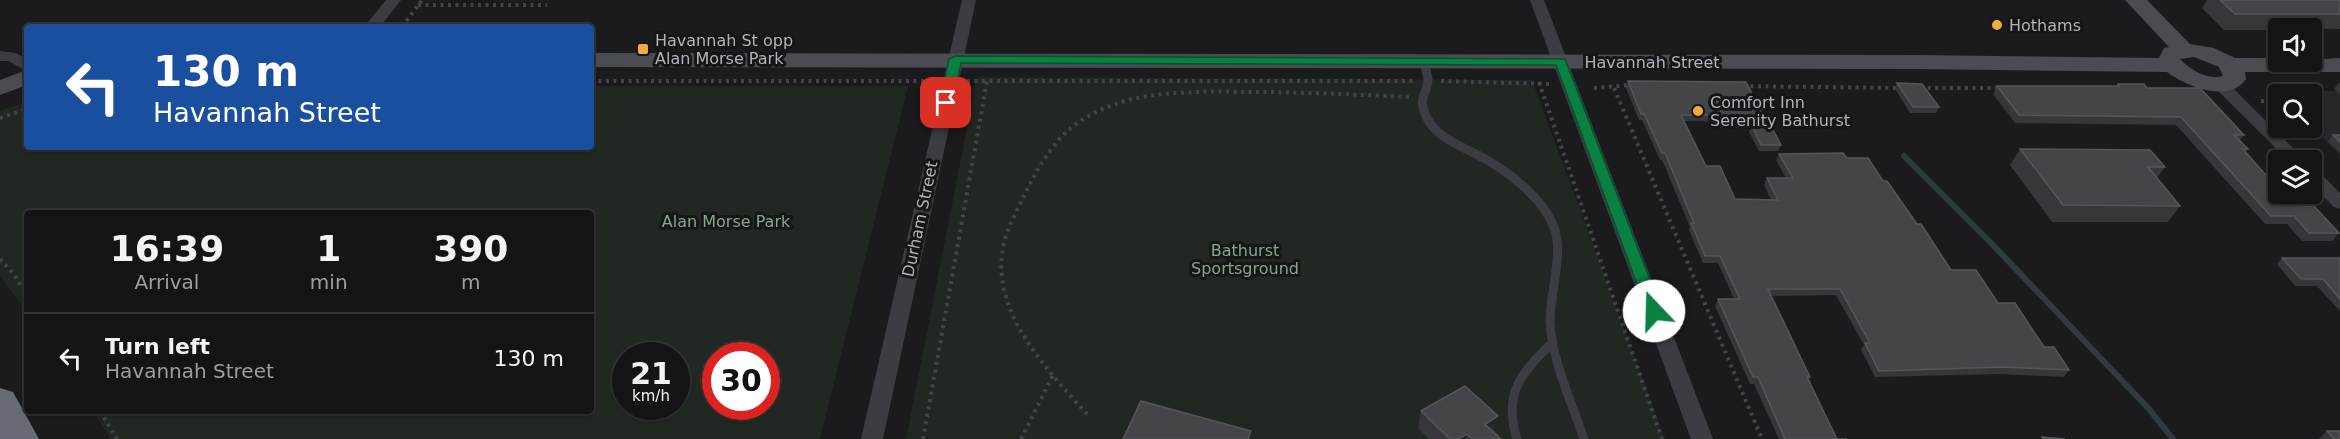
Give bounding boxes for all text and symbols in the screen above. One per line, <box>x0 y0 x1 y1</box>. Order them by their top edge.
place label: Hothams <box>2009 16 2081 35</box>
marker: Hothams <box>1990 18 2004 32</box>
map controls <box>2268 18 2322 204</box>
button: sound <box>2268 18 2322 72</box>
place label: Havannah St opp Alan Morse Park <box>655 31 793 68</box>
marker: Havannah St opp Alan Morse Park <box>636 42 650 56</box>
text: 130 m <box>153 47 299 96</box>
icon: left <box>54 48 132 126</box>
street label: Havannah Street <box>1584 53 1720 72</box>
pin <box>920 77 971 128</box>
button: search <box>2268 84 2322 138</box>
icon: arrive <box>929 86 962 119</box>
place label: Comfort Inn Serenity Bathurst <box>1710 93 1850 130</box>
text: Havannah Street <box>153 97 381 128</box>
marker: Comfort Inn Serenity Bathurst <box>1691 104 1705 118</box>
button: layers <box>2268 150 2322 204</box>
street label: Durham Street <box>898 159 942 279</box>
park label: Alan Morse Park <box>662 212 791 231</box>
text: 16:39 <box>110 228 224 269</box>
text: 1 <box>316 228 341 269</box>
text: 390 <box>433 228 508 269</box>
park label: Bathurst Sportsground <box>1191 241 1299 278</box>
text: Arrival <box>134 270 199 294</box>
text: min <box>310 270 348 294</box>
text: m <box>461 270 481 294</box>
position arrow <box>1622 279 1686 343</box>
text: Turn left <box>105 334 210 359</box>
icon: left <box>54 342 87 375</box>
speed limit sign: 30 <box>702 342 780 420</box>
text: 130 m <box>494 346 564 371</box>
text: 21 <box>630 356 672 391</box>
text: Havannah Street <box>105 359 274 383</box>
text: km/h <box>632 387 670 405</box>

